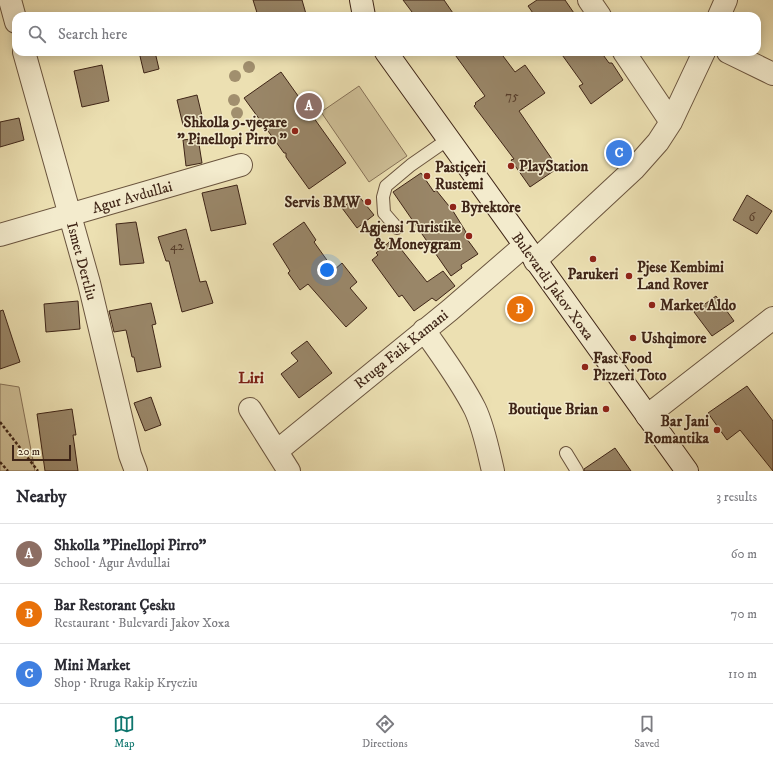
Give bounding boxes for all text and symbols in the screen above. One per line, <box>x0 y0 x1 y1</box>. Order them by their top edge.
search box <box>12 12 761 56</box>
icon: search <box>26 23 48 45</box>
text: Search here <box>58 25 127 44</box>
house number: 75 <box>505 88 519 104</box>
pin: A <box>296 91 322 121</box>
place label: Shkolla 9-vjeçare " Pinellopi Pirro " <box>177 113 288 149</box>
marker: Shkolla 9-vjeçare " Pinellopi Pirro " <box>290 126 300 136</box>
pin: C <box>606 138 632 168</box>
place label: PlayStation <box>519 157 589 176</box>
place label: Pastiçeri Rustemi <box>435 158 486 194</box>
marker: PlayStation <box>506 161 516 171</box>
marker: Pastiçeri Rustemi <box>422 171 432 181</box>
street label: Agur Avdullai <box>90 177 175 218</box>
place label: Servis BMW <box>285 193 361 212</box>
marker: Servis BMW <box>363 197 373 207</box>
place label: Byrektore <box>461 198 521 217</box>
marker: Byrektore <box>448 202 458 212</box>
house number: 6 <box>749 209 757 225</box>
place label: Agjensi Turistike & Moneygram <box>359 218 462 254</box>
street label: Ismet Dertliu <box>62 220 101 302</box>
street label: Bulevardi Jakov Xoxa <box>508 229 598 343</box>
marker: Agjensi Turistike & Moneygram <box>464 231 474 241</box>
house number: 42 <box>170 238 185 254</box>
marker: Parukeri <box>588 254 598 264</box>
place label: Pjese Kembimi Land Rover <box>637 258 724 294</box>
your location <box>317 260 337 280</box>
place label: Parukeri <box>568 265 619 284</box>
marker: Pjese Kembimi Land Rover <box>624 271 634 281</box>
pin: B <box>507 294 533 324</box>
place label: Market Aldo <box>660 296 737 315</box>
marker: Market Aldo <box>647 300 657 310</box>
street label: Rruga Faik Kamani <box>350 306 452 393</box>
place label: Ushqimore <box>641 329 707 349</box>
marker: Ushqimore <box>628 333 638 343</box>
place label: Fast Food Pizzeri Toto <box>593 349 667 385</box>
marker: Fast Food Pizzeri Toto <box>580 362 590 372</box>
district label: Liri <box>238 368 264 388</box>
place label: Boutique Brian <box>508 400 598 420</box>
marker: Boutique Brian <box>601 404 611 414</box>
place label: Bar Jani Romantika <box>644 412 710 448</box>
marker: Bar Jani Romantika <box>712 425 722 435</box>
scale bar <box>12 443 71 462</box>
text: 20 m <box>18 445 40 459</box>
text: Nearby <box>16 486 66 508</box>
text: 3 results <box>716 489 757 505</box>
text: Shkolla "Pinellopi Pirro" <box>54 536 206 555</box>
text: A <box>25 546 33 562</box>
text: 60 m <box>731 546 757 562</box>
text: School · Agur Avdullai <box>54 555 170 571</box>
text: Bar Restorant Çesku <box>54 596 175 615</box>
text: B <box>25 606 33 622</box>
text: 70 m <box>731 606 757 622</box>
text: Restaurant · Bulevardi Jakov Xoxa <box>54 615 230 631</box>
text: Mini Market <box>54 656 130 675</box>
text: C <box>25 666 33 682</box>
text: 110 m <box>728 666 757 682</box>
text: Shop · Rruga Rakip Kryeziu <box>54 675 198 691</box>
tab: Map <box>113 713 135 751</box>
tab: Directions <box>362 713 408 751</box>
tab: Saved <box>634 713 660 751</box>

